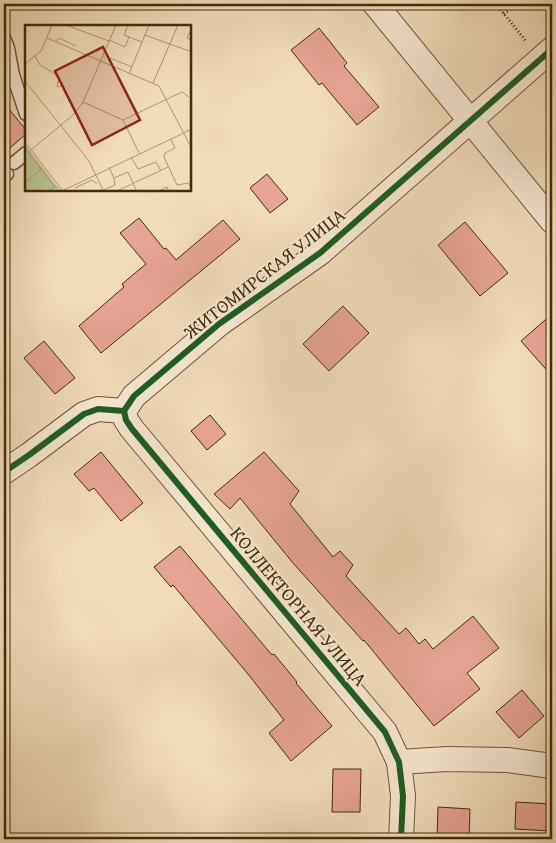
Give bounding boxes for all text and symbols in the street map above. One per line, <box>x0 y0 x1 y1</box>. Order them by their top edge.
inset map <box>25 25 191 191</box>
street label: ЖИТОМИРСКАЯ УЛИЦА <box>176 200 351 346</box>
street label: КОЛЛЕКТОРНАЯ УЛИЦА <box>224 520 375 692</box>

